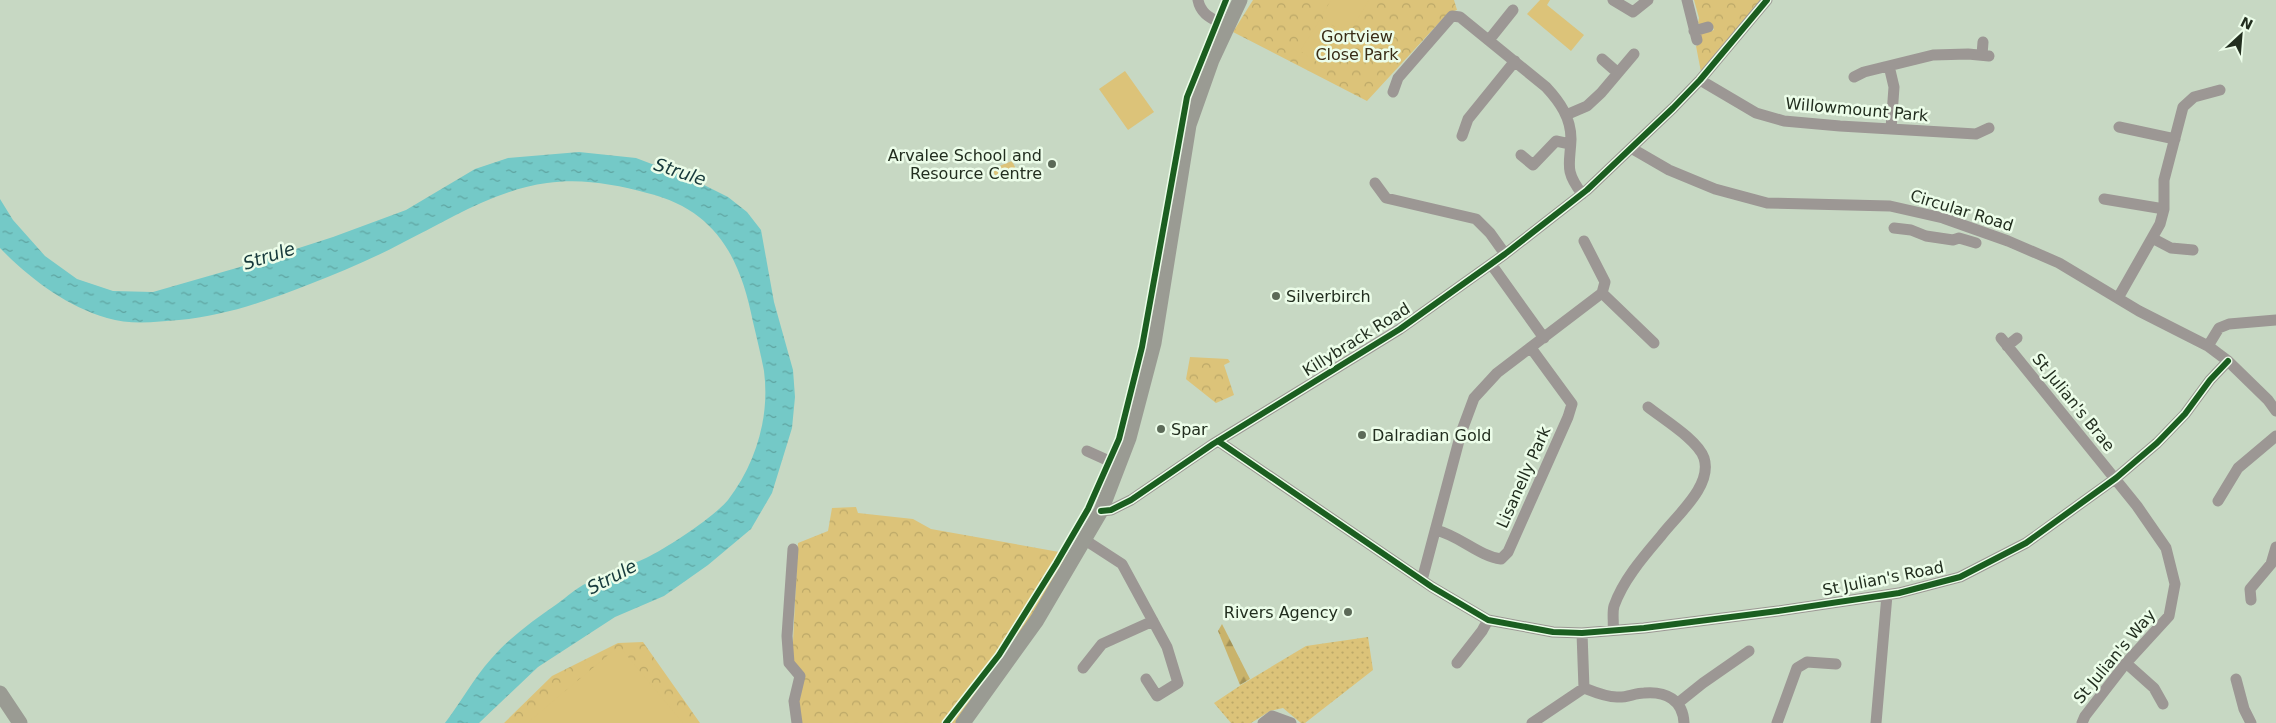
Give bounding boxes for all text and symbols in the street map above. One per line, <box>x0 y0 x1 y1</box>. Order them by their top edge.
north arrow <box>2216 10 2266 60</box>
text: N <box>2238 14 2255 33</box>
park label: Gortview Close Park <box>1315 27 1399 64</box>
street label: Willowmount Park <box>1785 94 1930 125</box>
place label: Arvalee School and Resource Centre <box>888 146 1042 183</box>
water label: Strule <box>652 153 709 190</box>
marker: Arvalee School and Resource Centre <box>1046 158 1058 170</box>
street label: Circular Road <box>1908 186 2016 235</box>
water label: Strule <box>240 237 297 274</box>
place label: Silverbirch <box>1286 287 1371 306</box>
marker: Silverbirch <box>1270 290 1282 302</box>
street label: Killybrack Road <box>1299 299 1414 380</box>
street label: St Julian's Brae <box>2028 350 2119 455</box>
place label: Spar <box>1171 420 1208 439</box>
marker: Spar <box>1155 423 1167 435</box>
street label: Lisanelly Park <box>1493 423 1555 531</box>
place label: Dalradian Gold <box>1372 426 1491 445</box>
marker: Dalradian Gold <box>1356 429 1368 441</box>
water label: Strule <box>583 555 640 598</box>
street label: St Julian's Road <box>1821 557 1945 600</box>
place label: Rivers Agency <box>1224 603 1338 622</box>
street label: St Julian's Way <box>2069 605 2159 707</box>
marker: Rivers Agency <box>1342 606 1354 618</box>

